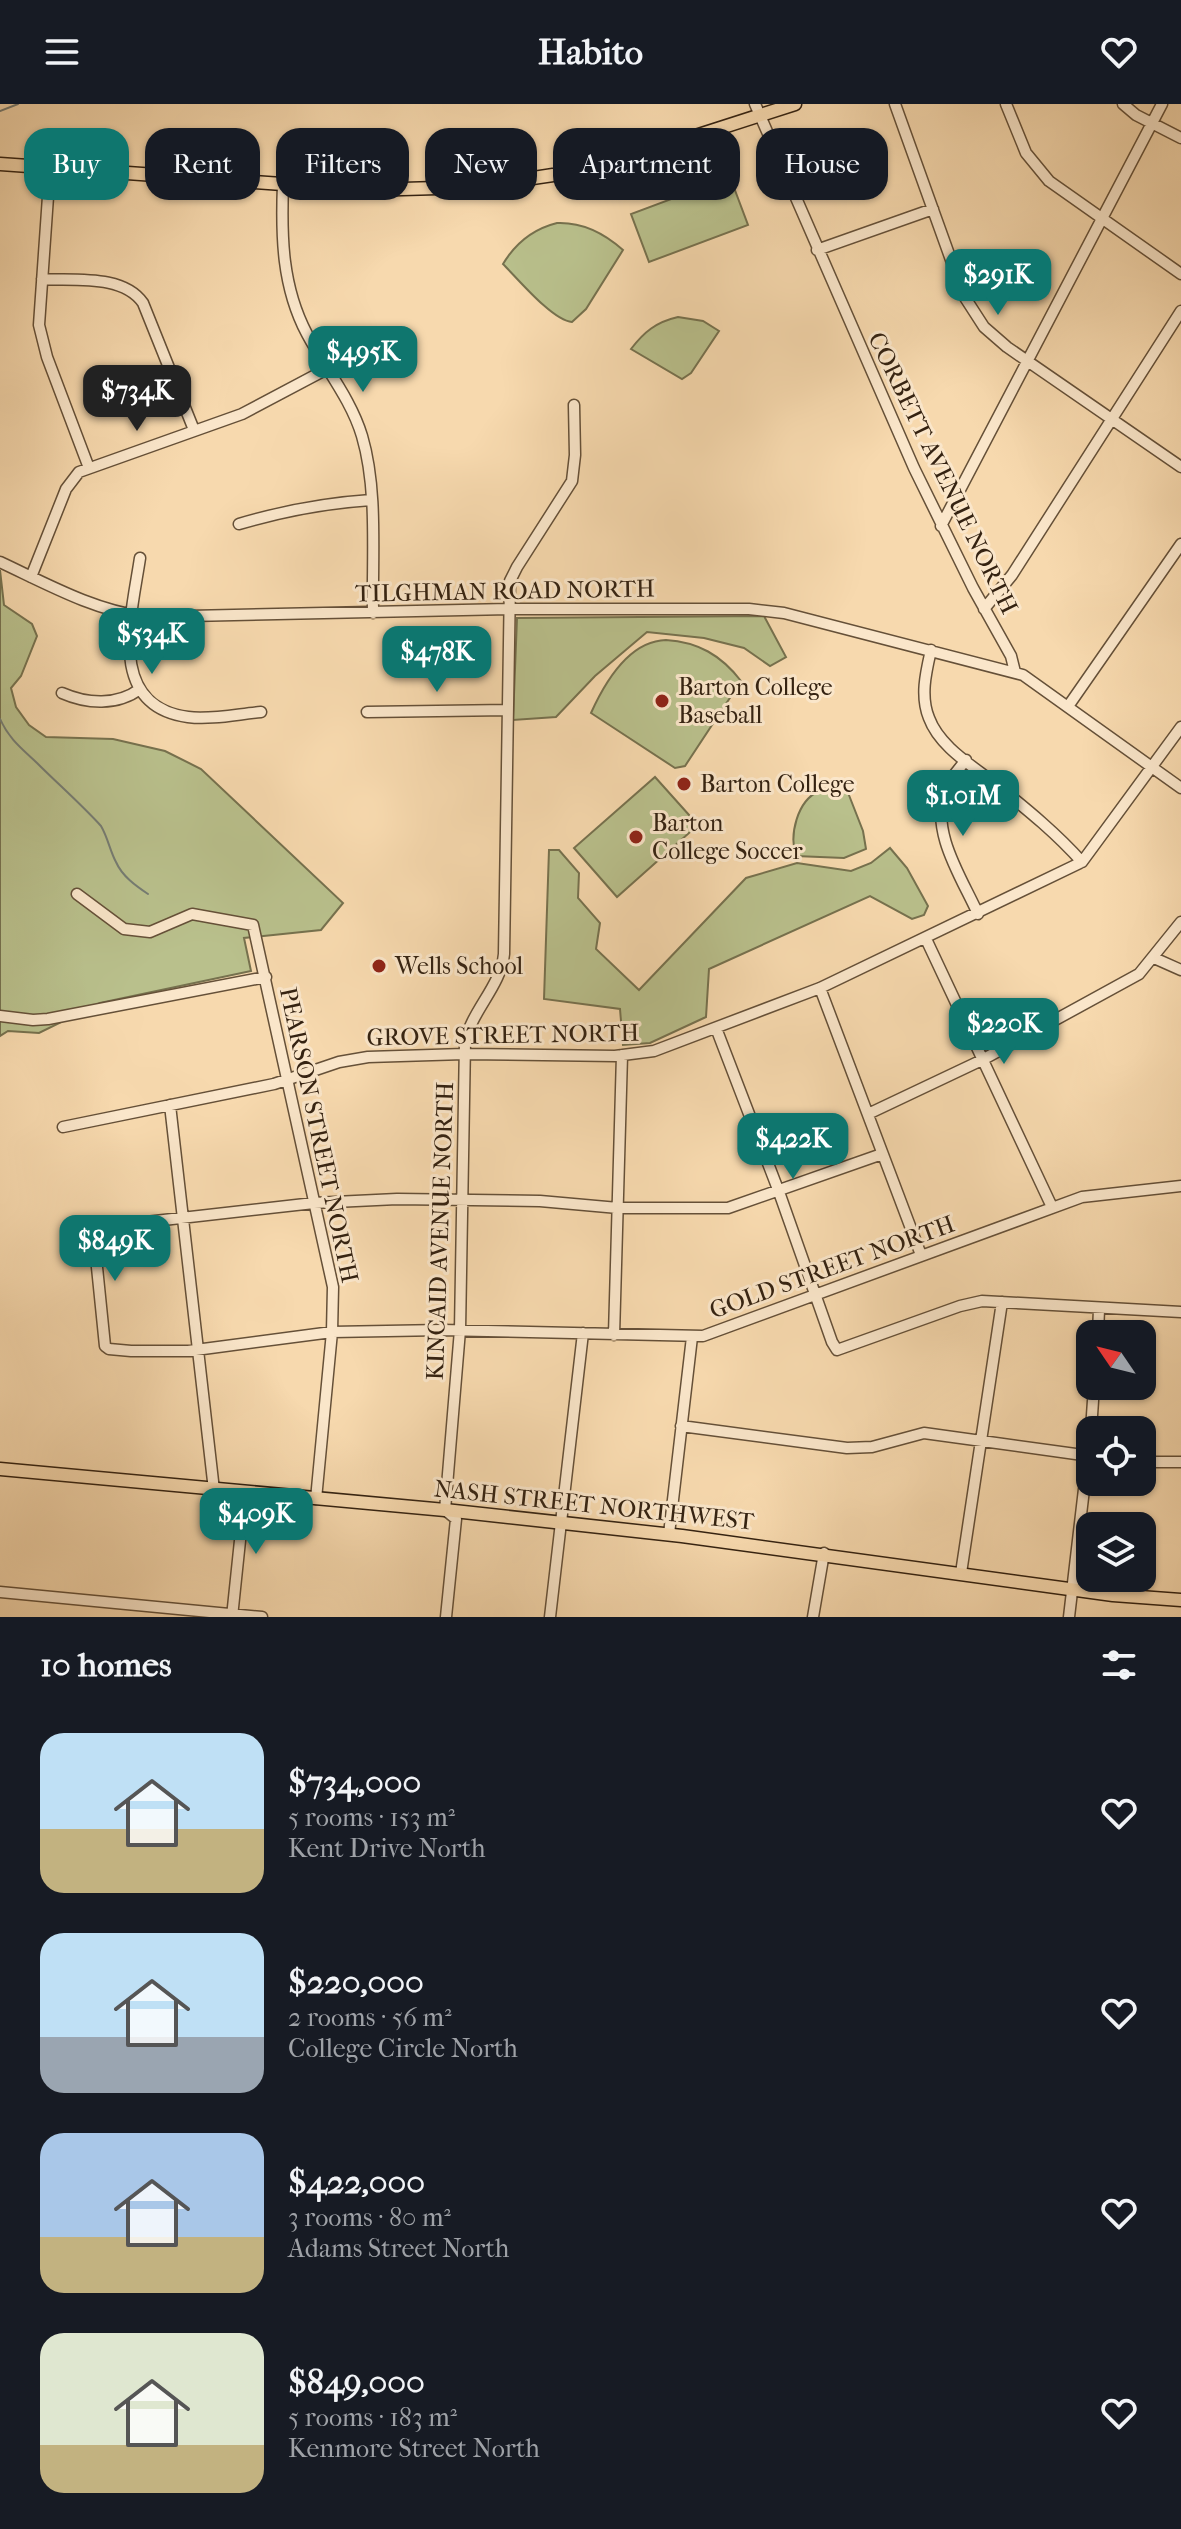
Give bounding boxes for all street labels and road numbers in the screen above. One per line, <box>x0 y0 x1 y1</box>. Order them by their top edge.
street label: CORBETT AVENUE NORTH <box>862 328 1024 618</box>
street label: TILGHMAN ROAD NORTH <box>355 574 655 608</box>
street label: PEARSON STREET NORTH <box>274 985 364 1285</box>
street label: GROVE STREET NORTH <box>366 1019 640 1051</box>
street label: KINCAID AVENUE NORTH <box>421 1081 459 1381</box>
street label: GOLD STREET NORTH <box>706 1210 958 1324</box>
street label: NASH STREET NORTHWEST <box>433 1474 756 1536</box>

